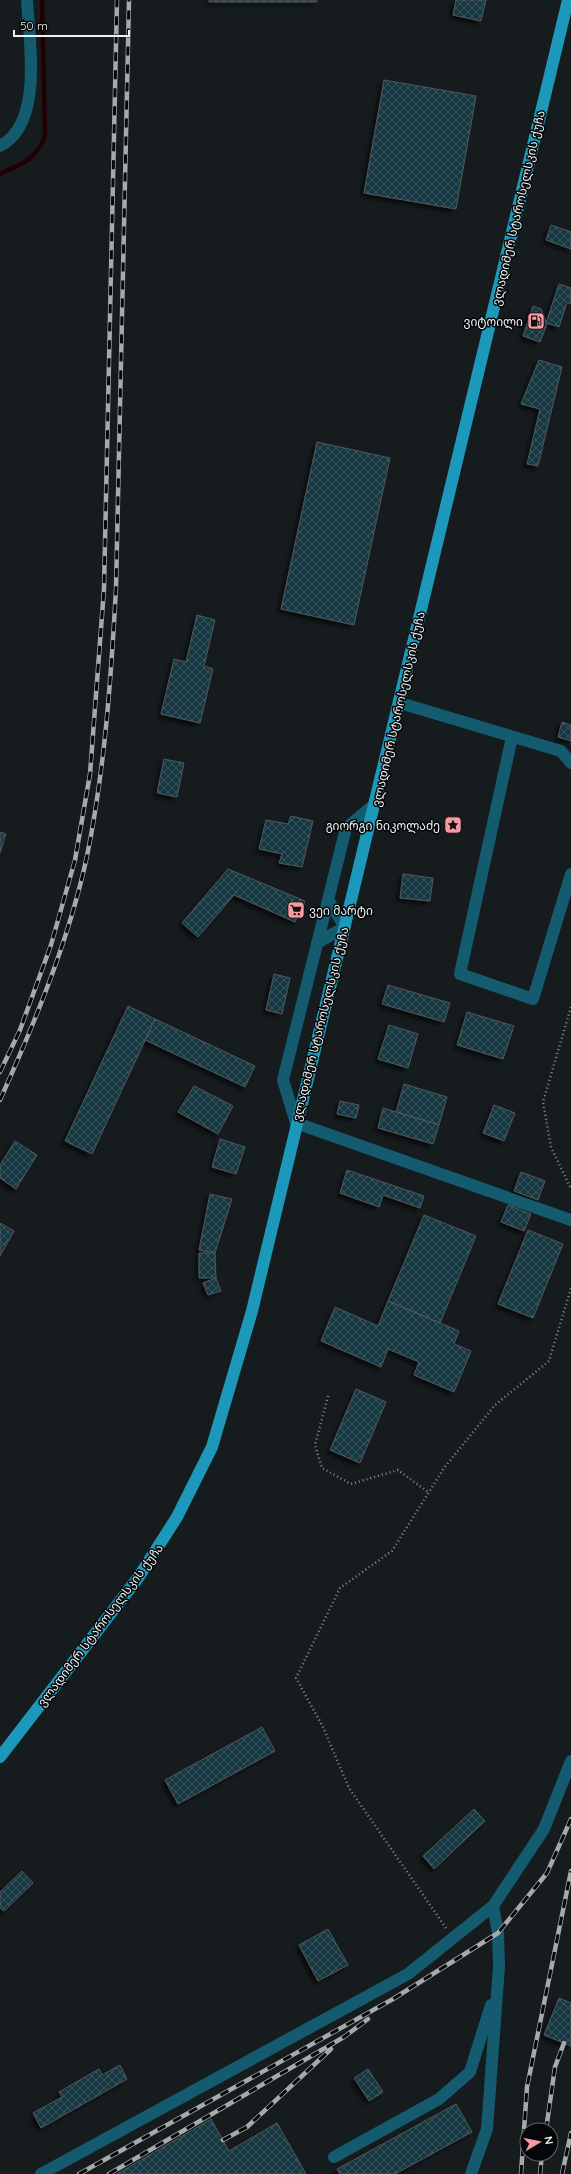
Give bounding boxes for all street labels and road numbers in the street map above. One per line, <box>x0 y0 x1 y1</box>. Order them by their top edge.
street label: ვლადიმერ სტაროსელსკის ქუჩა <box>488 109 549 307</box>
street label: ვლადიმერ სტაროსელსკის ქუჩა <box>368 610 429 808</box>
street label: ვლადიმერ სტაროსელსკის ქუჩა <box>289 925 352 1123</box>
street label: ვლადიმერ სტაროსელსკის ქუჩა <box>34 1541 167 1710</box>

